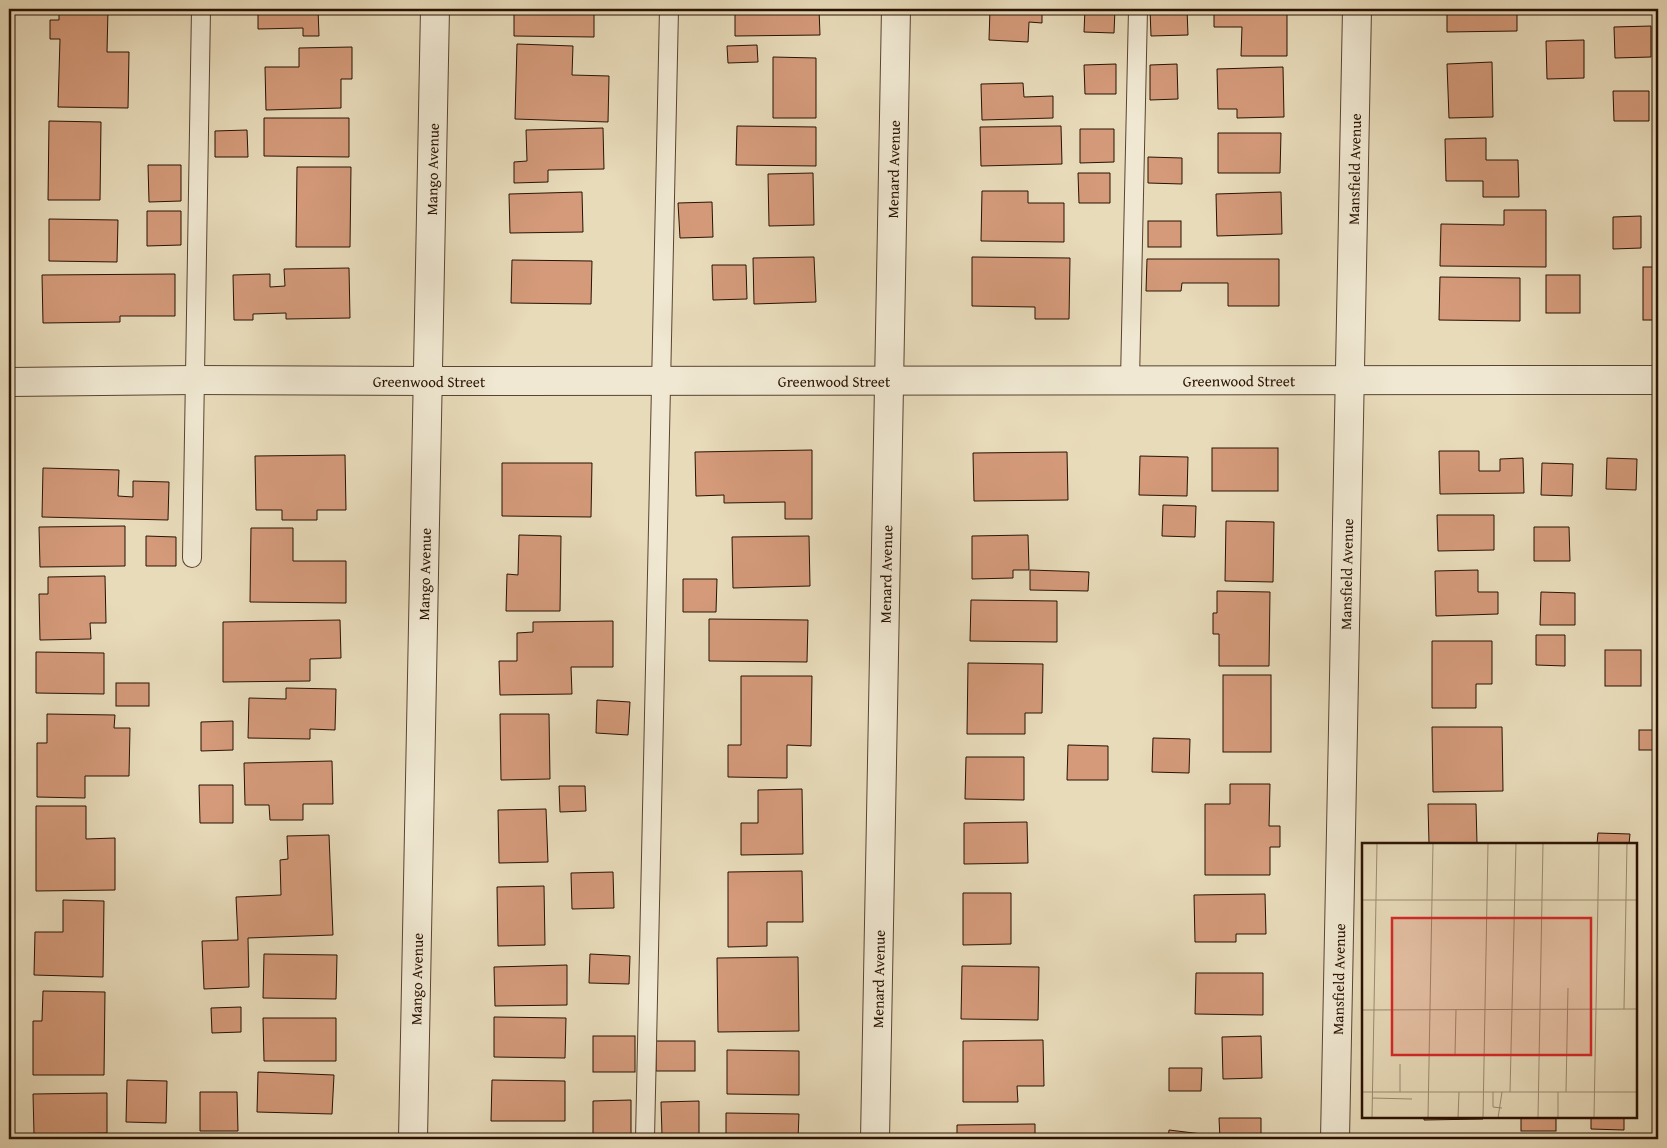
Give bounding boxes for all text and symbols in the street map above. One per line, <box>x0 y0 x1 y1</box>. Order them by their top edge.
street label: Mansfield Avenue <box>1342 113 1365 225</box>
street label: Menard Avenue <box>882 120 904 219</box>
street label: Mango Avenue <box>420 123 443 216</box>
street label: Greenwood Street <box>373 370 486 392</box>
street label: Greenwood Street <box>778 370 891 391</box>
street label: Greenwood Street <box>1183 370 1296 391</box>
street label: Mansfield Avenue <box>1334 518 1358 630</box>
street label: Menard Avenue <box>874 525 897 623</box>
street label: Mango Avenue <box>413 528 435 621</box>
inset map <box>1362 843 1637 1118</box>
street label: Mansfield Avenue <box>1327 923 1350 1035</box>
street label: Menard Avenue <box>867 930 889 1028</box>
street label: Mango Avenue <box>405 933 428 1025</box>

